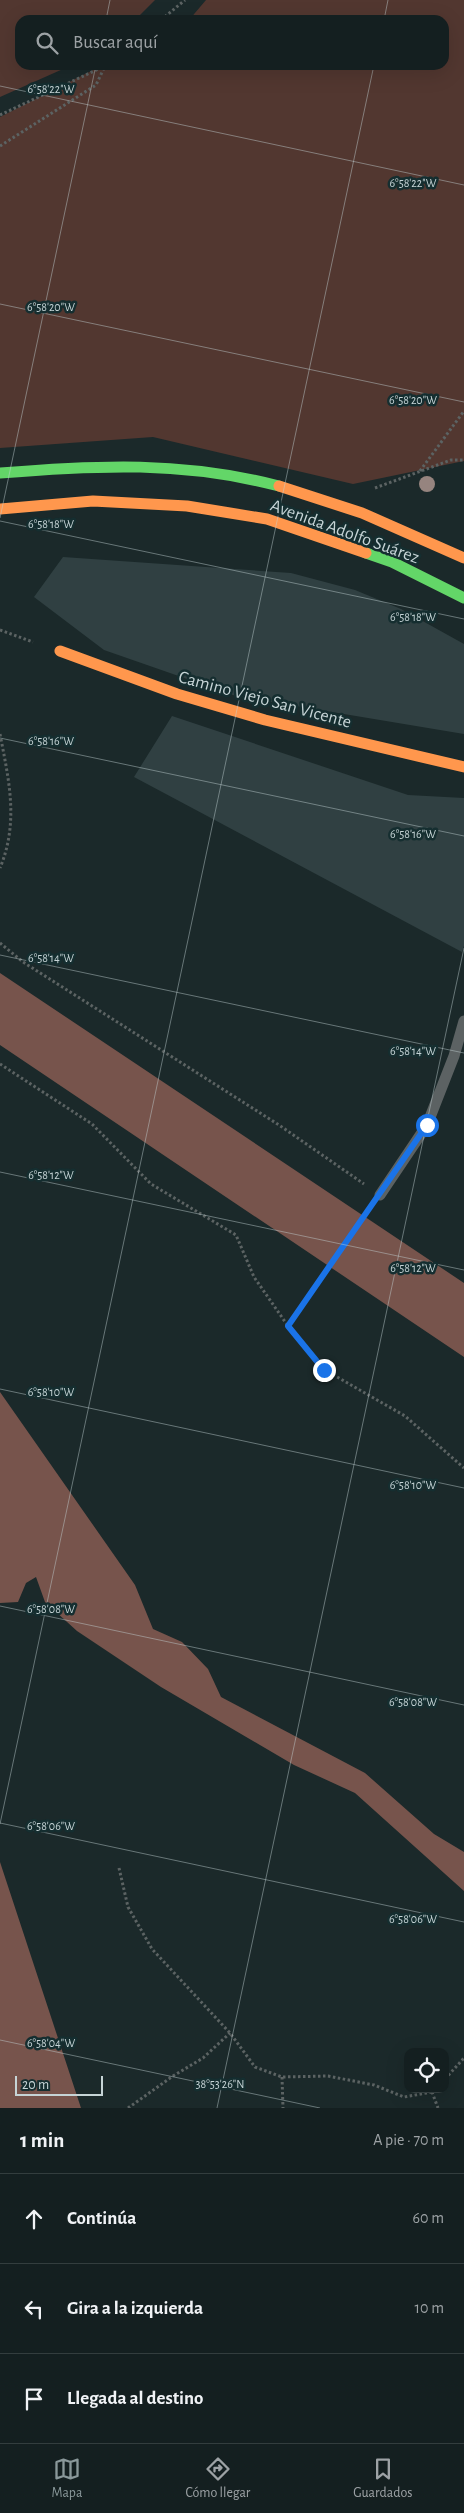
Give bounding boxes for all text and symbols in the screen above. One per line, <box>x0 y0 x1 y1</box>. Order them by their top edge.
search box <box>15 15 449 70</box>
icon: search <box>33 29 61 57</box>
text: Buscar aquí <box>73 33 158 52</box>
text: 6°58'22"W <box>27 83 75 95</box>
text: 6°58'22"W <box>389 177 437 189</box>
text: 6°58'20"W <box>27 301 75 313</box>
text: 6°58'20"W <box>389 394 437 406</box>
street label: Avenida Adolfo Suárez <box>268 497 421 567</box>
text: 6°58'18"W <box>28 518 74 530</box>
text: 6°58'18"W <box>390 611 436 623</box>
street label: Camino Viejo San Vicente <box>176 668 353 732</box>
text: 6°58'16"W <box>28 735 74 747</box>
text: 6°58'16"W <box>390 828 436 840</box>
text: 6°58'14"W <box>28 952 74 964</box>
text: 6°58'14"W <box>390 1045 436 1057</box>
route start <box>416 1114 439 1137</box>
text: 6°58'12"W <box>28 1169 74 1181</box>
text: 6°58'12"W <box>390 1262 436 1274</box>
route end <box>313 1359 336 1382</box>
text: 6°58'10"W <box>28 1386 75 1398</box>
text: 6°58'10"W <box>390 1479 437 1491</box>
text: 6°58'08"W <box>27 1603 75 1615</box>
text: 6°58'08"W <box>389 1696 437 1708</box>
text: 6°58'06"W <box>27 1820 75 1832</box>
text: 6°58'06"W <box>389 1913 437 1925</box>
text: 6°58'04"W <box>27 2037 75 2049</box>
map controls <box>404 2048 449 2093</box>
button: locate <box>404 2048 449 2093</box>
scale bar <box>15 2073 102 2096</box>
text: 20 m <box>22 2078 49 2092</box>
text: 38°53'26"N <box>196 2078 244 2090</box>
text: 1 min <box>20 2130 64 2151</box>
text: A pie · 70 m <box>373 2132 444 2148</box>
icon: ahead <box>20 2205 48 2233</box>
text: Continúa <box>67 2209 136 2228</box>
text: 60 m <box>413 2210 444 2226</box>
icon: left <box>20 2295 48 2323</box>
text: Gira a la izquierda <box>67 2299 203 2318</box>
text: 10 m <box>415 2300 444 2316</box>
icon: arrive <box>20 2385 48 2413</box>
text: Llegada al destino <box>67 2389 204 2408</box>
tab: Mapa <box>52 2455 82 2502</box>
tab: Cómo llegar <box>185 2455 250 2502</box>
tab: Guardados <box>353 2455 412 2502</box>

